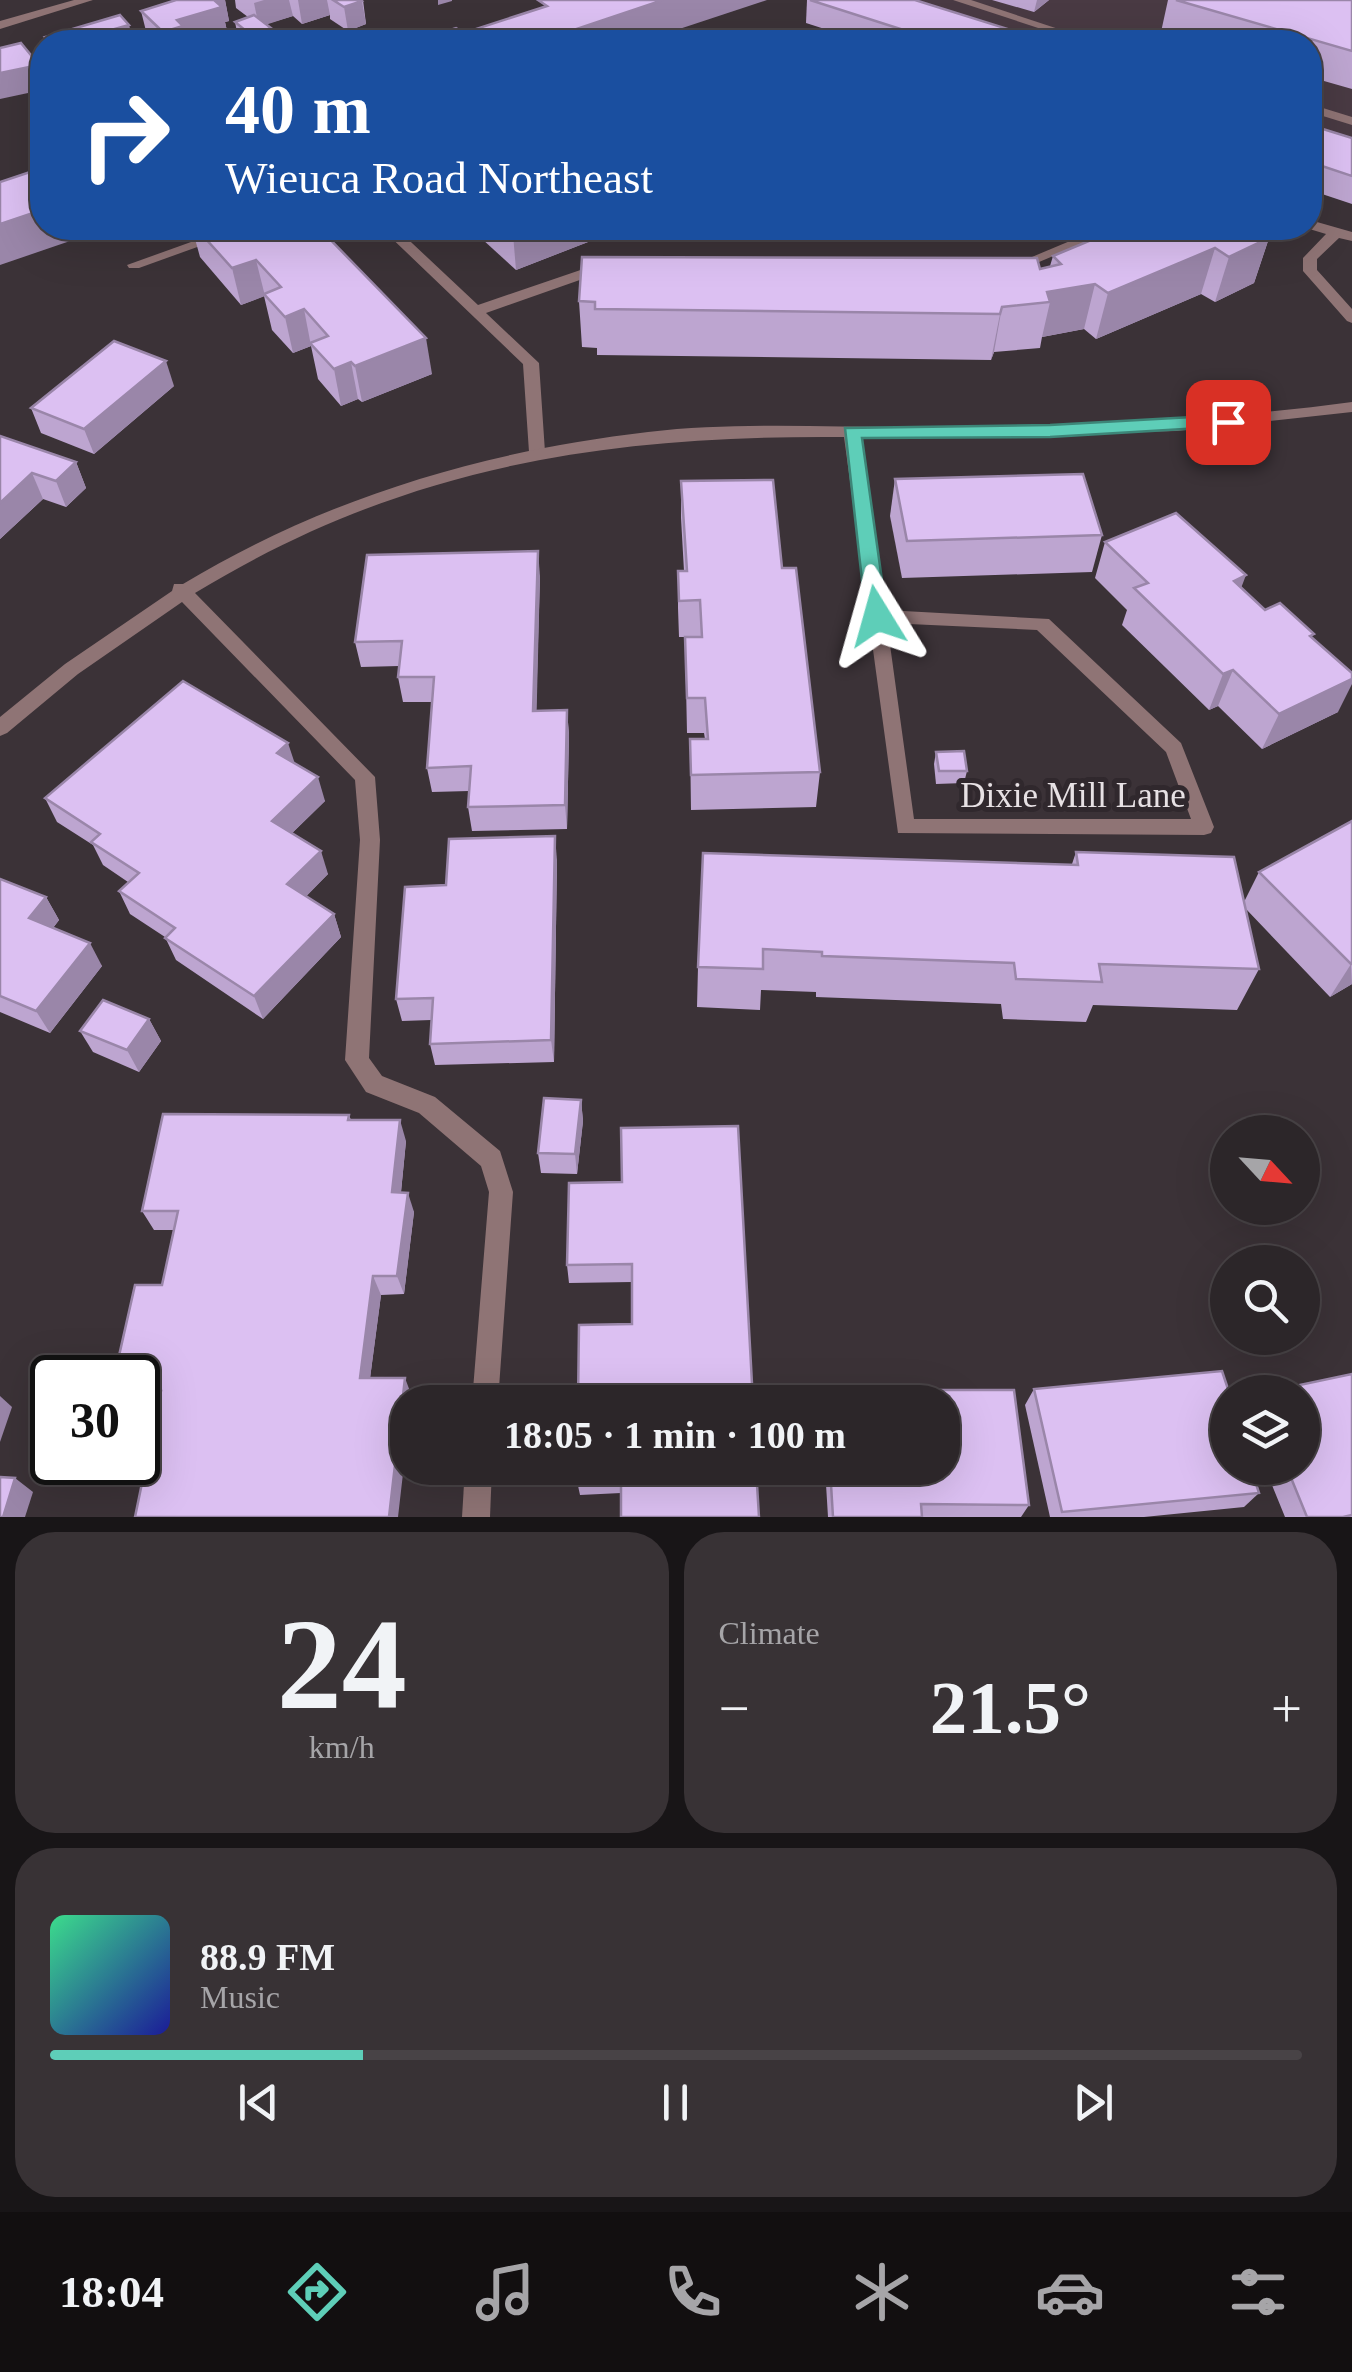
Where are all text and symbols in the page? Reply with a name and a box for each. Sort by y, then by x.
icon: right [60,70,190,200]
text: 40 m [225,71,371,148]
text: Wieuca Road Northeast [225,153,653,203]
pin [1186,380,1271,465]
icon: arrive [1201,395,1256,450]
position arrow [825,564,929,668]
street label: Dixie Mill Lane [960,776,1186,815]
north arrow [1210,1115,1320,1225]
map controls [1210,1115,1320,1485]
button: search [1210,1245,1320,1355]
speed limit sign: 30 [30,1355,160,1485]
button: layers [1210,1375,1320,1485]
text: 18:05 · 1 min · 100 m [504,1414,846,1456]
text: 24 [277,1592,407,1736]
text: Climate [719,1615,820,1651]
text: 21.5° [930,1666,1091,1749]
text: − [719,1678,750,1739]
text: + [1271,1678,1302,1739]
text: km/h [309,1729,375,1765]
text: 88.9 FM [200,1936,335,1978]
text: Music [200,1979,280,2015]
icon: previous [231,2075,286,2130]
icon: pause [648,2075,703,2130]
icon: next [1066,2075,1121,2130]
icon: directions [282,2257,352,2327]
icon: music [470,2257,540,2327]
icon: phone [658,2257,728,2327]
icon: climate [847,2257,917,2327]
icon: car [1035,2257,1105,2327]
icon: filters [1223,2257,1293,2327]
text: 18:04 [59,2267,164,2317]

